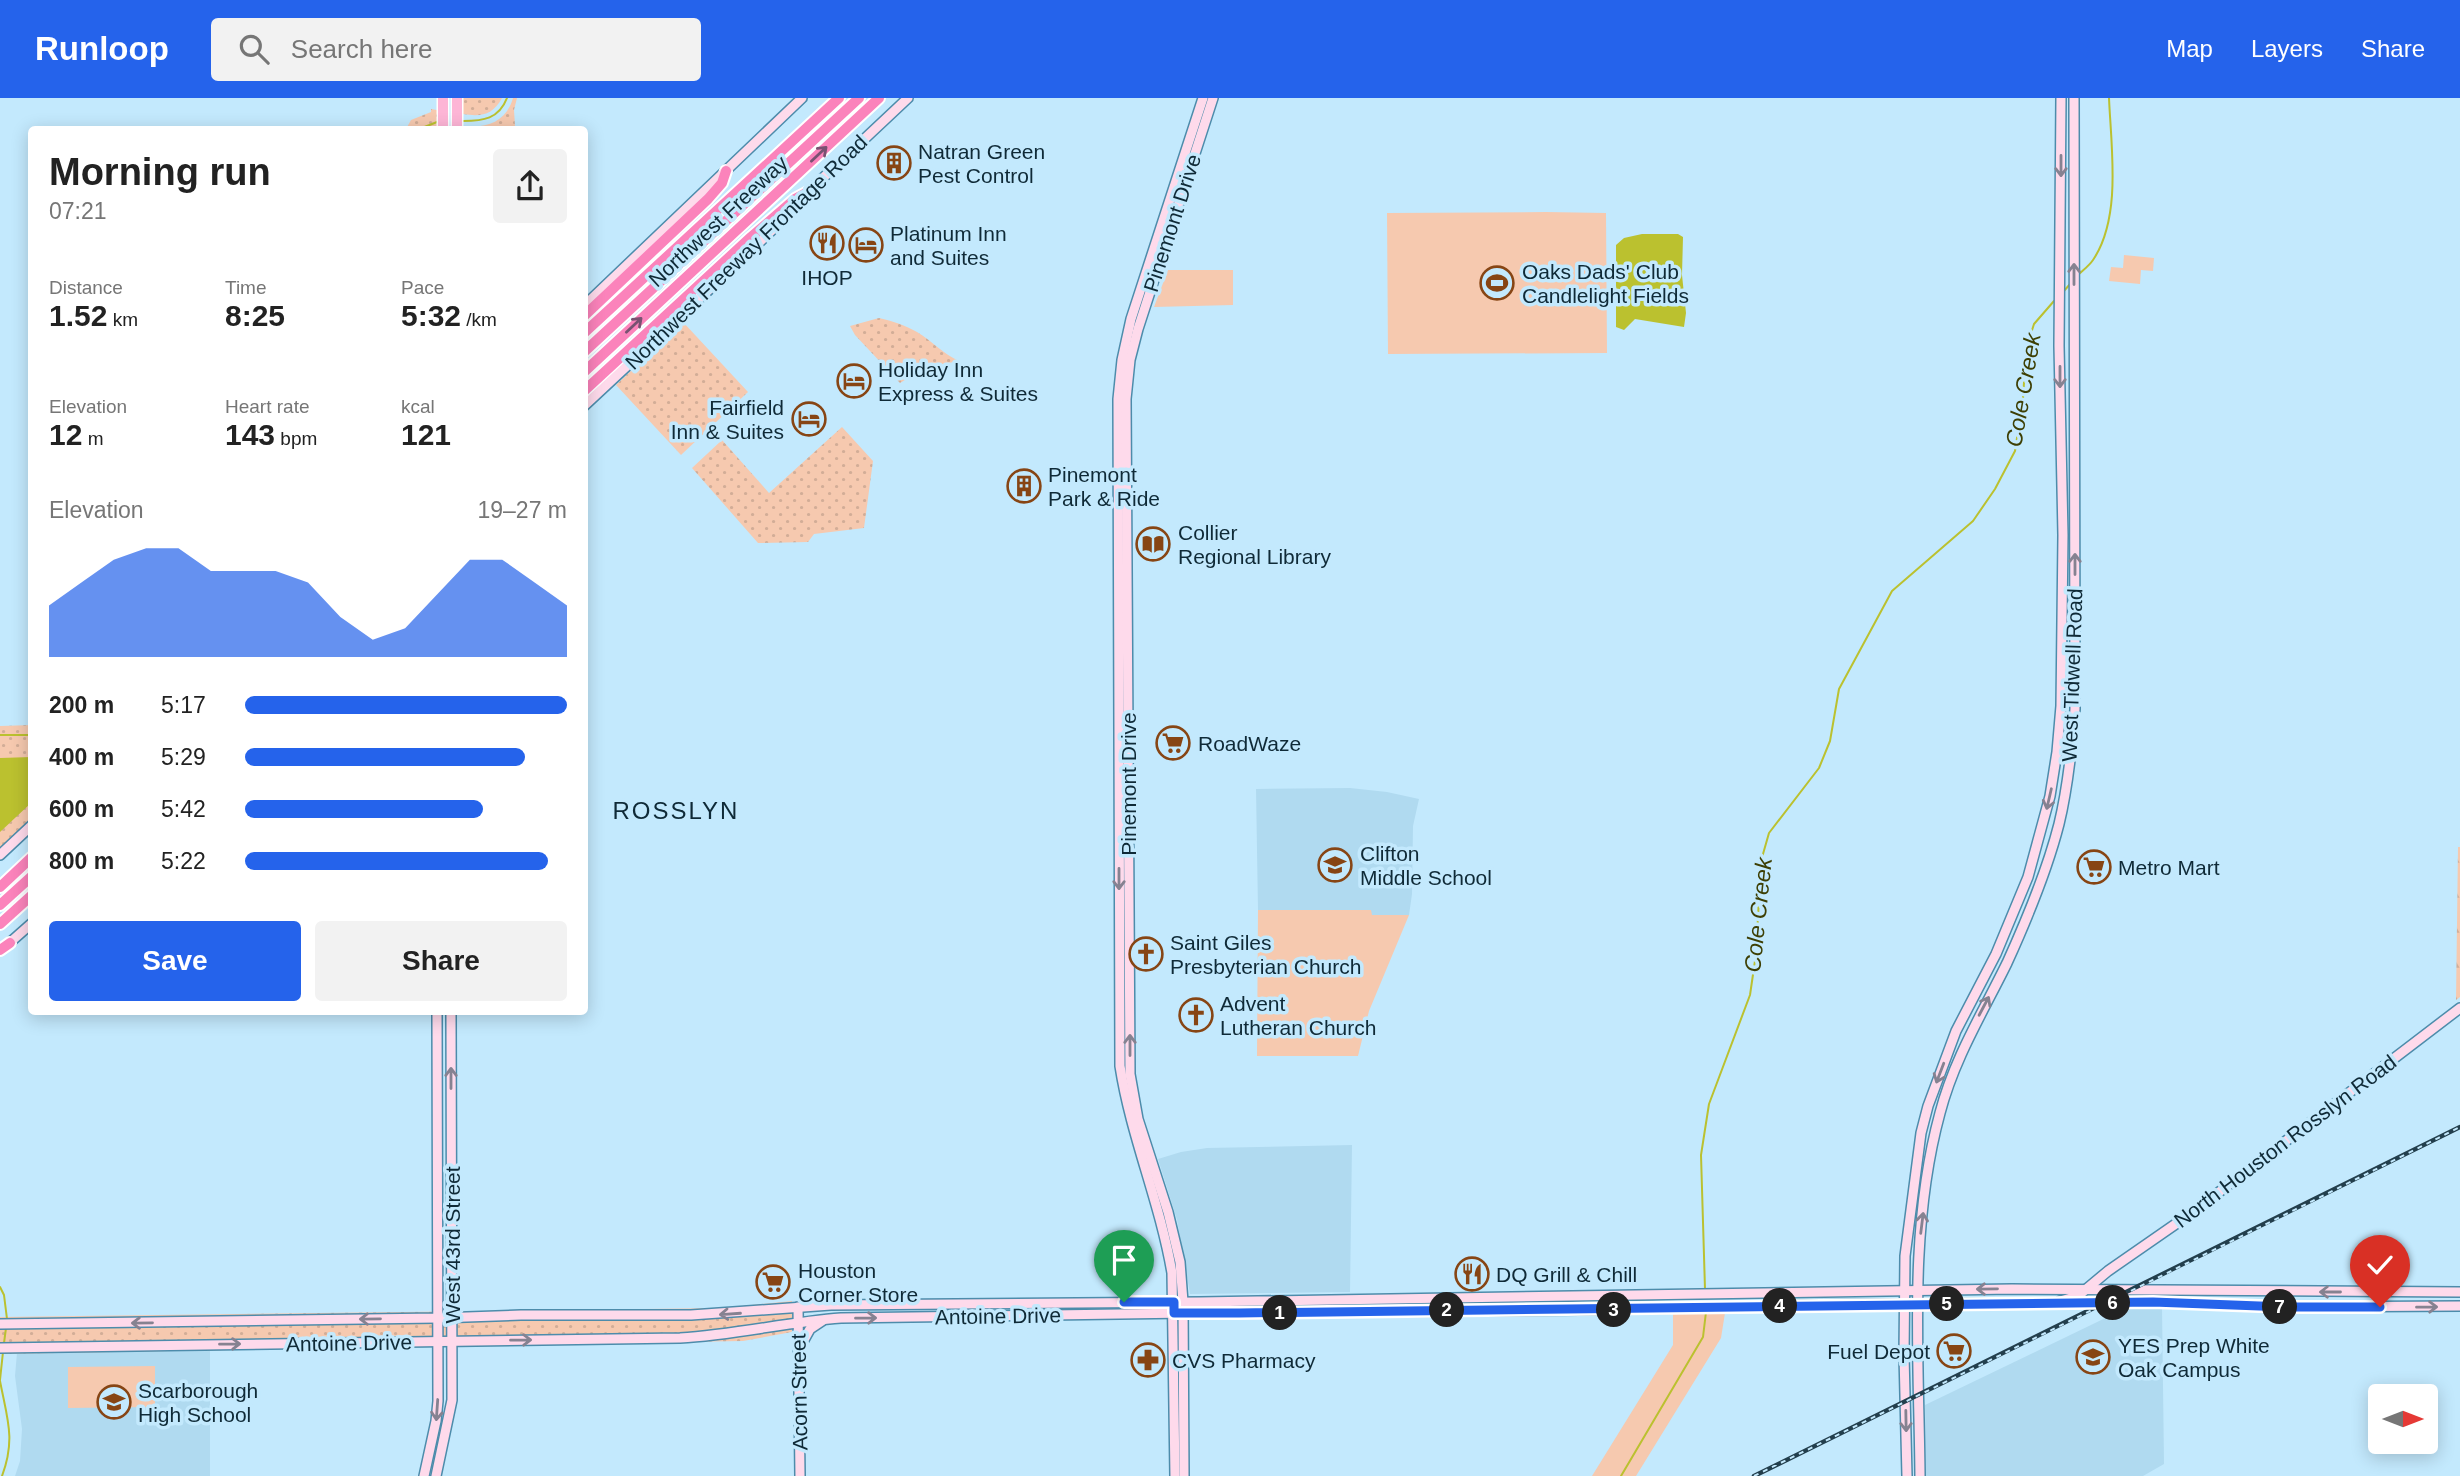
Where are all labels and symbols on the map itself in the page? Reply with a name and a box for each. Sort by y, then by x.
street label: Northwest Freeway Frontage Road [620,130,872,374]
place label: Natran Green Pest Control [918,140,1045,187]
building icon: Natran Green Pest Control [875,144,913,182]
one-way arrow [810,145,827,162]
street label: Northwest Freeway [644,151,792,291]
street label: Pinemont Drive [1139,151,1205,295]
one-way arrow [2054,154,2068,177]
place label: Platinum Inn and Suites [890,222,1007,269]
restaurant icon: IHOP [808,224,846,262]
hotel icon: Platinum Inn and Suites [847,226,885,264]
place label: Oaks Dads' Club Candlelight Fields [1522,260,1689,307]
one-way arrow [2067,263,2081,286]
sports icon: Oaks Dads' Club Candlelight Fields [1478,264,1516,302]
place label: IHOP [801,266,853,289]
one-way arrow [625,317,642,334]
water label: Cole Creek [2000,330,2046,449]
place label: Holiday Inn Express & Suites [878,358,1038,405]
hotel icon: Holiday Inn Express & Suites [835,362,873,400]
one-way arrow [2053,365,2067,388]
place label: Fairfield Inn & Suites [671,396,784,443]
hotel icon: Fairfield Inn & Suites [790,400,828,438]
place label: Pinemont Park & Ride [1048,463,1160,510]
building icon: Pinemont Park & Ride [1005,467,1043,505]
place label: Collier Regional Library [1178,521,1331,568]
library icon: Collier Regional Library [1134,525,1172,563]
one-way arrow [2068,553,2082,576]
street label: West Tidwell Road [2057,588,2087,762]
street label: Pinemont Drive [1117,712,1140,856]
supermarket icon: RoadWaze [1154,724,1192,762]
place label: RoadWaze [1198,732,1301,755]
one-way arrow [2042,788,2055,810]
district label: ROSSLYN [613,797,739,824]
place label: Clifton Middle School [1360,842,1492,889]
school or university icon: Clifton Middle School [1316,846,1354,884]
supermarket icon: Metro Mart [2075,848,2113,886]
water label: Cole Creek [1739,855,1777,974]
place label: Metro Mart [2118,856,2220,879]
one-way arrow [1112,867,1126,890]
place label: Saint Giles Presbyterian Church [1170,931,1361,978]
church icon: Saint Giles Presbyterian Church [1127,935,1165,973]
place label: Advent Lutheran Church [1220,992,1376,1039]
church icon: Advent Lutheran Church [1177,996,1215,1034]
one-way arrow [1978,996,1991,1017]
one-way arrow [1123,1034,1137,1057]
street label: North Houston Rosslyn Road [2169,1050,2401,1232]
one-way arrow [1933,1062,1945,1084]
one-way arrow [444,1067,458,1090]
street label: West 43rd Street [441,1166,464,1324]
one-way arrow [1915,1212,1928,1235]
pin [1094,1230,1154,1302]
pin [2350,1235,2410,1307]
restaurant icon: DQ Grill & Chill [1453,1255,1491,1293]
place label: Houston Corner Store [798,1259,918,1306]
supermarket icon: Houston Corner Store [754,1263,792,1301]
place label: DQ Grill & Chill [1496,1263,1637,1286]
one-way arrow [1976,1283,1999,1296]
one-way arrow [2319,1285,2342,1299]
pin: 5 [1930,1286,1965,1322]
pin: 6 [2096,1286,2130,1320]
pin: 4 [1762,1288,1798,1324]
pin: 7 [2262,1290,2298,1324]
pin: 2 [1430,1292,1464,1328]
pin: 3 [1596,1292,1632,1328]
pin: 1 [1262,1296,1298,1330]
one-way arrow [2415,1300,2438,1313]
street label: Antoine Drive [935,1303,1061,1329]
one-way arrow [719,1307,742,1320]
one-way arrow [854,1311,877,1325]
one-way arrow [358,1313,381,1326]
one-way arrow [131,1316,154,1329]
street label: Antoine Drive [286,1330,412,1356]
supermarket icon: Fuel Depot [1935,1332,1973,1370]
one-way arrow [510,1333,533,1347]
street label: Acorn Street [786,1333,812,1451]
place label: YES Prep White Oak Campus [2118,1334,2270,1381]
one-way arrow [218,1338,241,1351]
school or university icon: YES Prep White Oak Campus [2074,1338,2112,1376]
place label: Fuel Depot [1827,1340,1930,1363]
pharmacy icon: CVS Pharmacy [1129,1341,1167,1379]
place label: CVS Pharmacy [1172,1349,1316,1372]
place label: Scarborough High School [138,1379,258,1426]
school or university icon: Scarborough High School [95,1383,133,1421]
north arrow [2368,1384,2438,1454]
one-way arrow [430,1398,443,1420]
one-way arrow [1899,1410,1913,1433]

